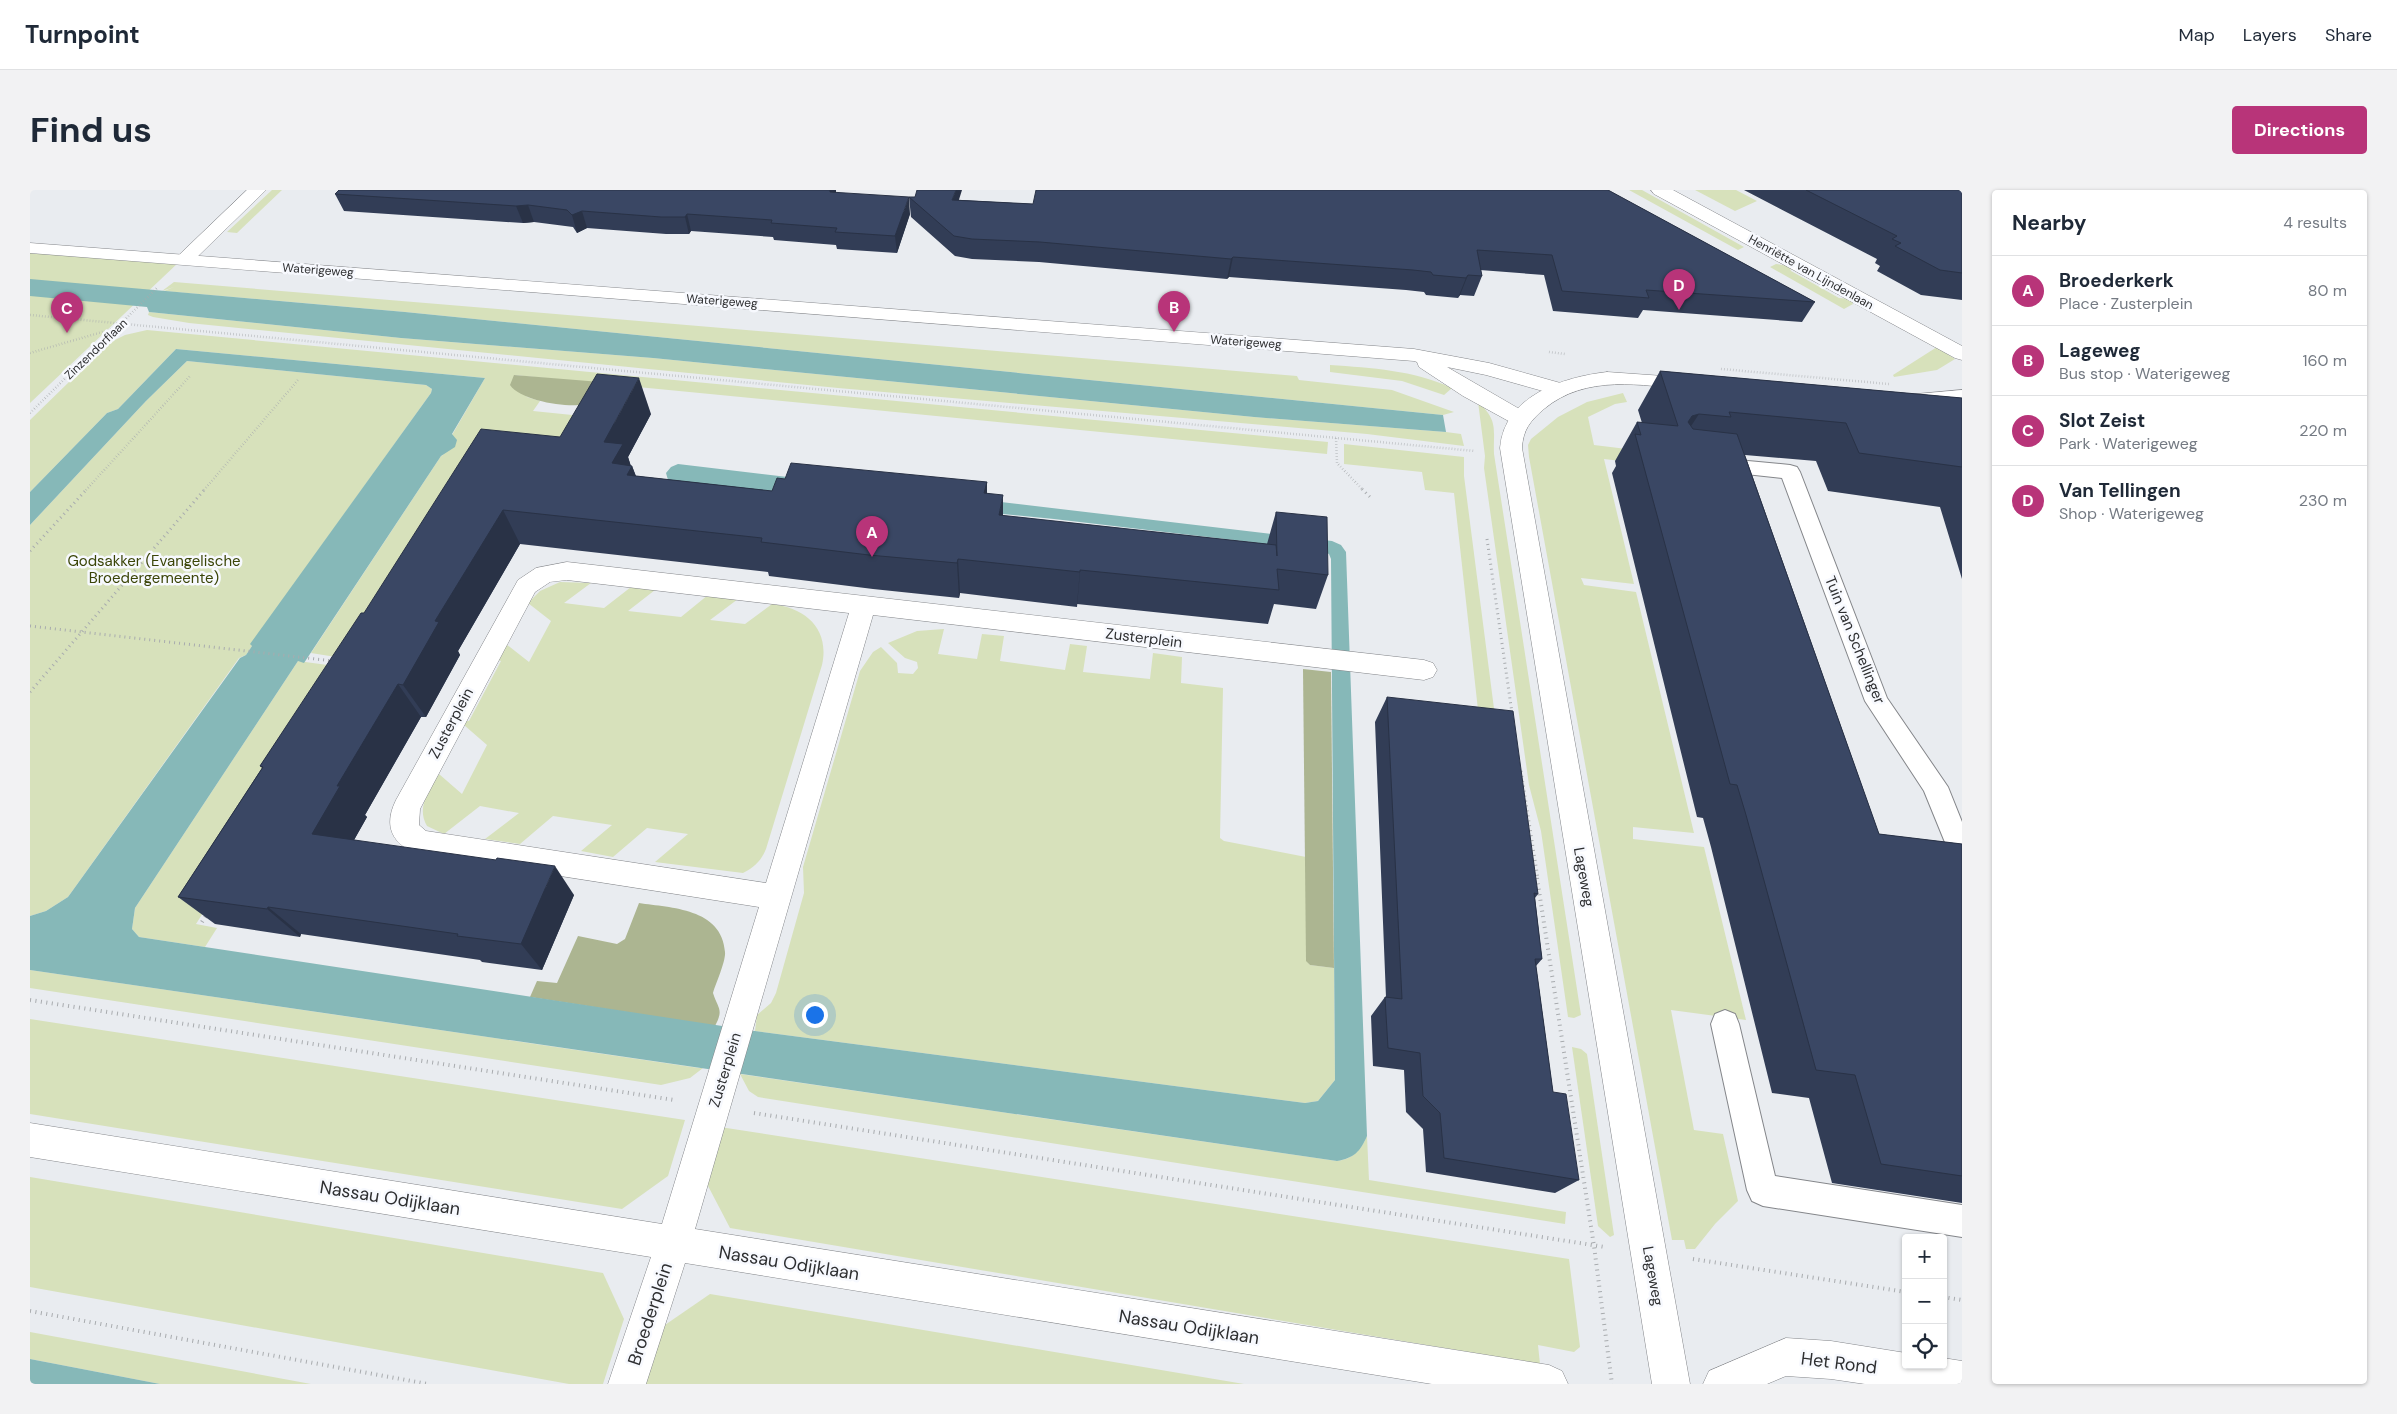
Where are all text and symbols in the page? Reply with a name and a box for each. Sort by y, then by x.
text: Turnpoint [25,19,140,50]
text: Map [2179,23,2215,47]
text: Layers [2243,23,2297,47]
text: Share [2325,23,2372,47]
button: Directions [2232,106,2367,154]
text: Find us [30,107,152,153]
text: Nearby [2012,209,2086,237]
text: 4 results [2283,212,2347,233]
street label: Henriëtte van Lijndenlaan [1746,231,1876,313]
street label: Waterigeweg [282,260,355,280]
text: Broederkerk [2059,268,2174,293]
pin: D [1663,269,1695,310]
text: A [2022,280,2034,301]
text: 80 m [2308,280,2347,301]
street label: Waterigeweg [686,291,759,311]
pin: B [1158,291,1190,332]
pin: C [51,292,83,333]
text: Place · Zusterplein [2059,293,2193,314]
street label: Zinzendorflaan [61,315,131,383]
street label: Waterigeweg [1210,332,1283,352]
text: Lageweg [2059,338,2141,363]
text: B [2023,350,2033,371]
text: 160 m [2303,350,2347,371]
text: Bus stop · Waterigeweg [2059,363,2230,384]
text: Slot Zeist [2059,408,2145,433]
text: C [2022,420,2034,441]
text: 220 m [2299,420,2347,441]
text: Park · Waterigeweg [2059,433,2198,454]
text: Van Tellingen [2059,478,2181,503]
text: D [2022,490,2034,511]
text: 230 m [2299,490,2347,511]
text: Shop · Waterigeweg [2059,503,2204,524]
pin: A [856,516,888,557]
park label: Godsakker (Evangelische Broedergemeente) [67,551,241,588]
street label: Tuin van Schellinger [1820,573,1890,707]
street label: Zusterplein [1105,623,1183,653]
street label: Zusterplein [424,684,478,762]
street label: Lageweg [1569,846,1599,908]
your location [802,1002,828,1028]
street label: Zusterplein [704,1030,746,1110]
street label: Nassau Odijklaan [318,1175,462,1221]
map controls [1902,1234,1947,1369]
button: + [1902,1234,1947,1279]
street label: Nassau Odijklaan [717,1240,861,1286]
street label: Lageweg [1638,1245,1668,1307]
street label: Broederplein [622,1260,678,1368]
button: − [1902,1279,1947,1324]
street label: Nassau Odijklaan [1117,1304,1261,1350]
button: locate [1902,1324,1947,1369]
street label: Het Rond [1800,1346,1878,1380]

